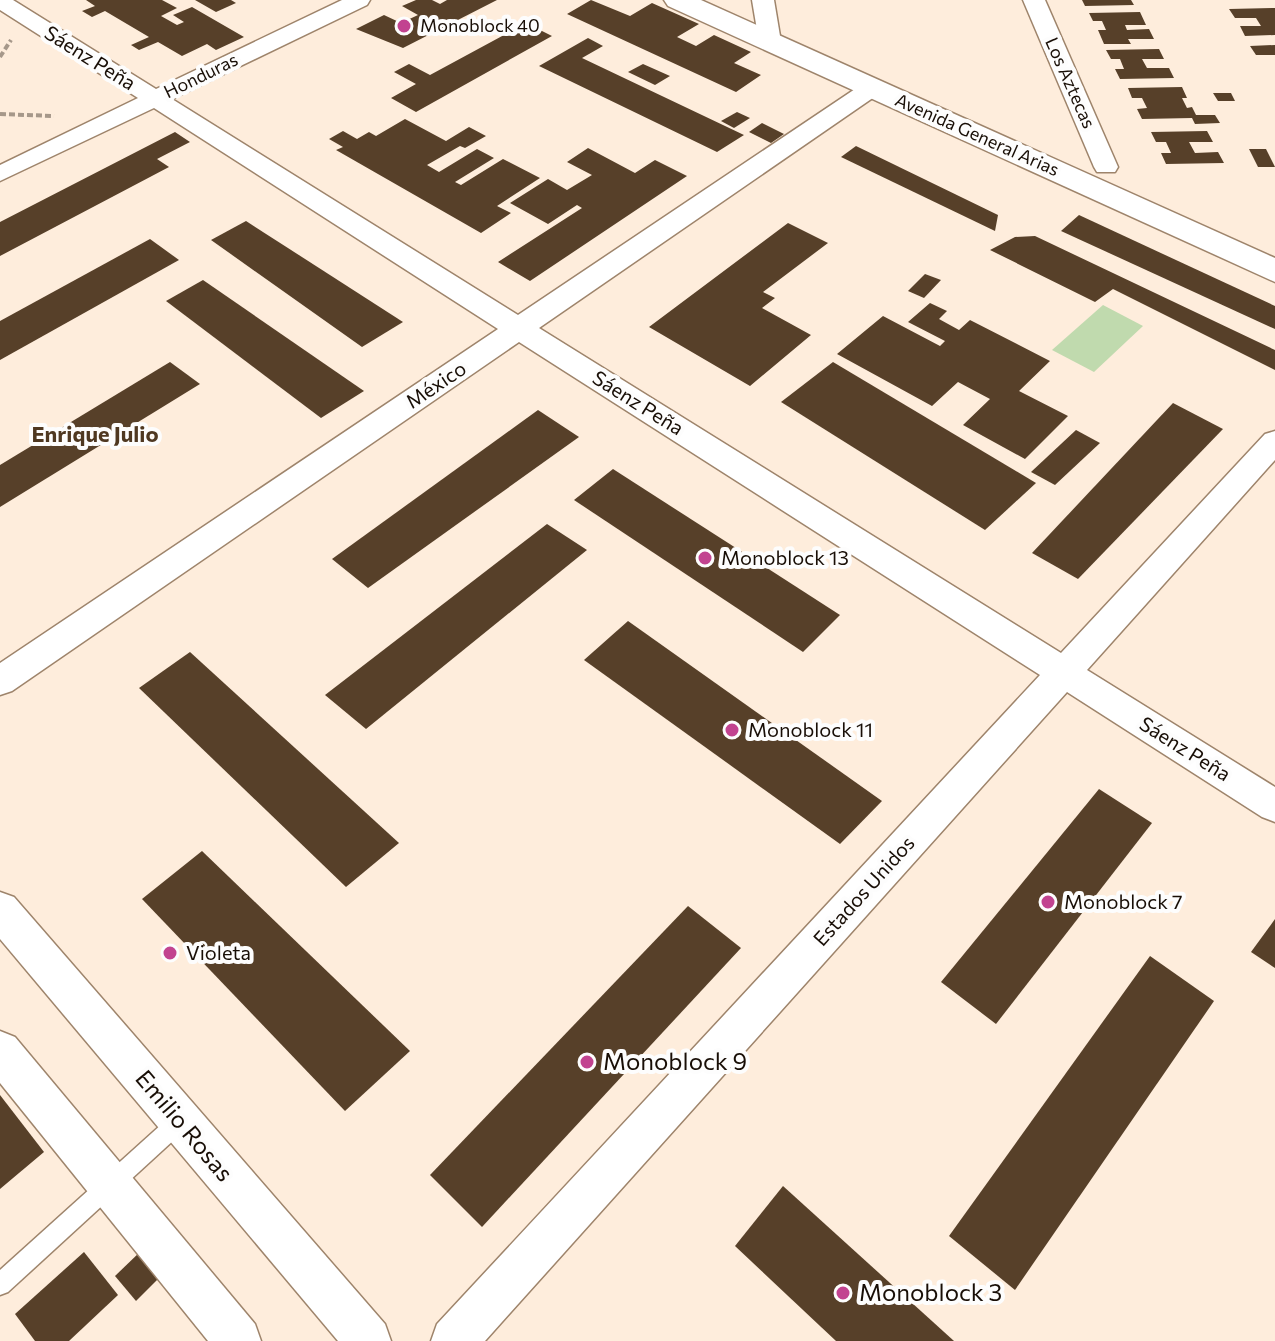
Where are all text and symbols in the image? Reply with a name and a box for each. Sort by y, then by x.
place label: Monoblock 40 [420,14,540,36]
marker: Monoblock 40 [395,17,413,35]
street label: Sáenz Peña [41,20,140,95]
street label: Los Aztecas [1041,34,1101,131]
street label: Honduras [160,48,241,102]
street label: Avenida General Arias [892,88,1063,180]
street label: México [401,355,470,413]
street label: Sáenz Peña [589,365,688,440]
district label: Enrique Julio [31,420,159,447]
place label: Monoblock 13 [721,545,849,569]
marker: Monoblock 13 [696,549,714,567]
street label: Sáenz Peña [1136,711,1235,786]
place label: Monoblock 11 [748,717,873,741]
marker: Monoblock 11 [723,721,741,739]
street label: Estados Unidos [808,831,919,950]
place label: Monoblock 7 [1064,889,1182,913]
marker: Monoblock 7 [1039,893,1057,911]
place label: Violeta [186,940,251,964]
marker: Violeta [161,944,179,962]
place label: Monoblock 9 [603,1046,747,1075]
marker: Monoblock 9 [578,1053,596,1071]
street label: Emilio Rosas [130,1063,240,1187]
place label: Monoblock 3 [859,1277,1002,1306]
marker: Monoblock 3 [834,1284,852,1302]

